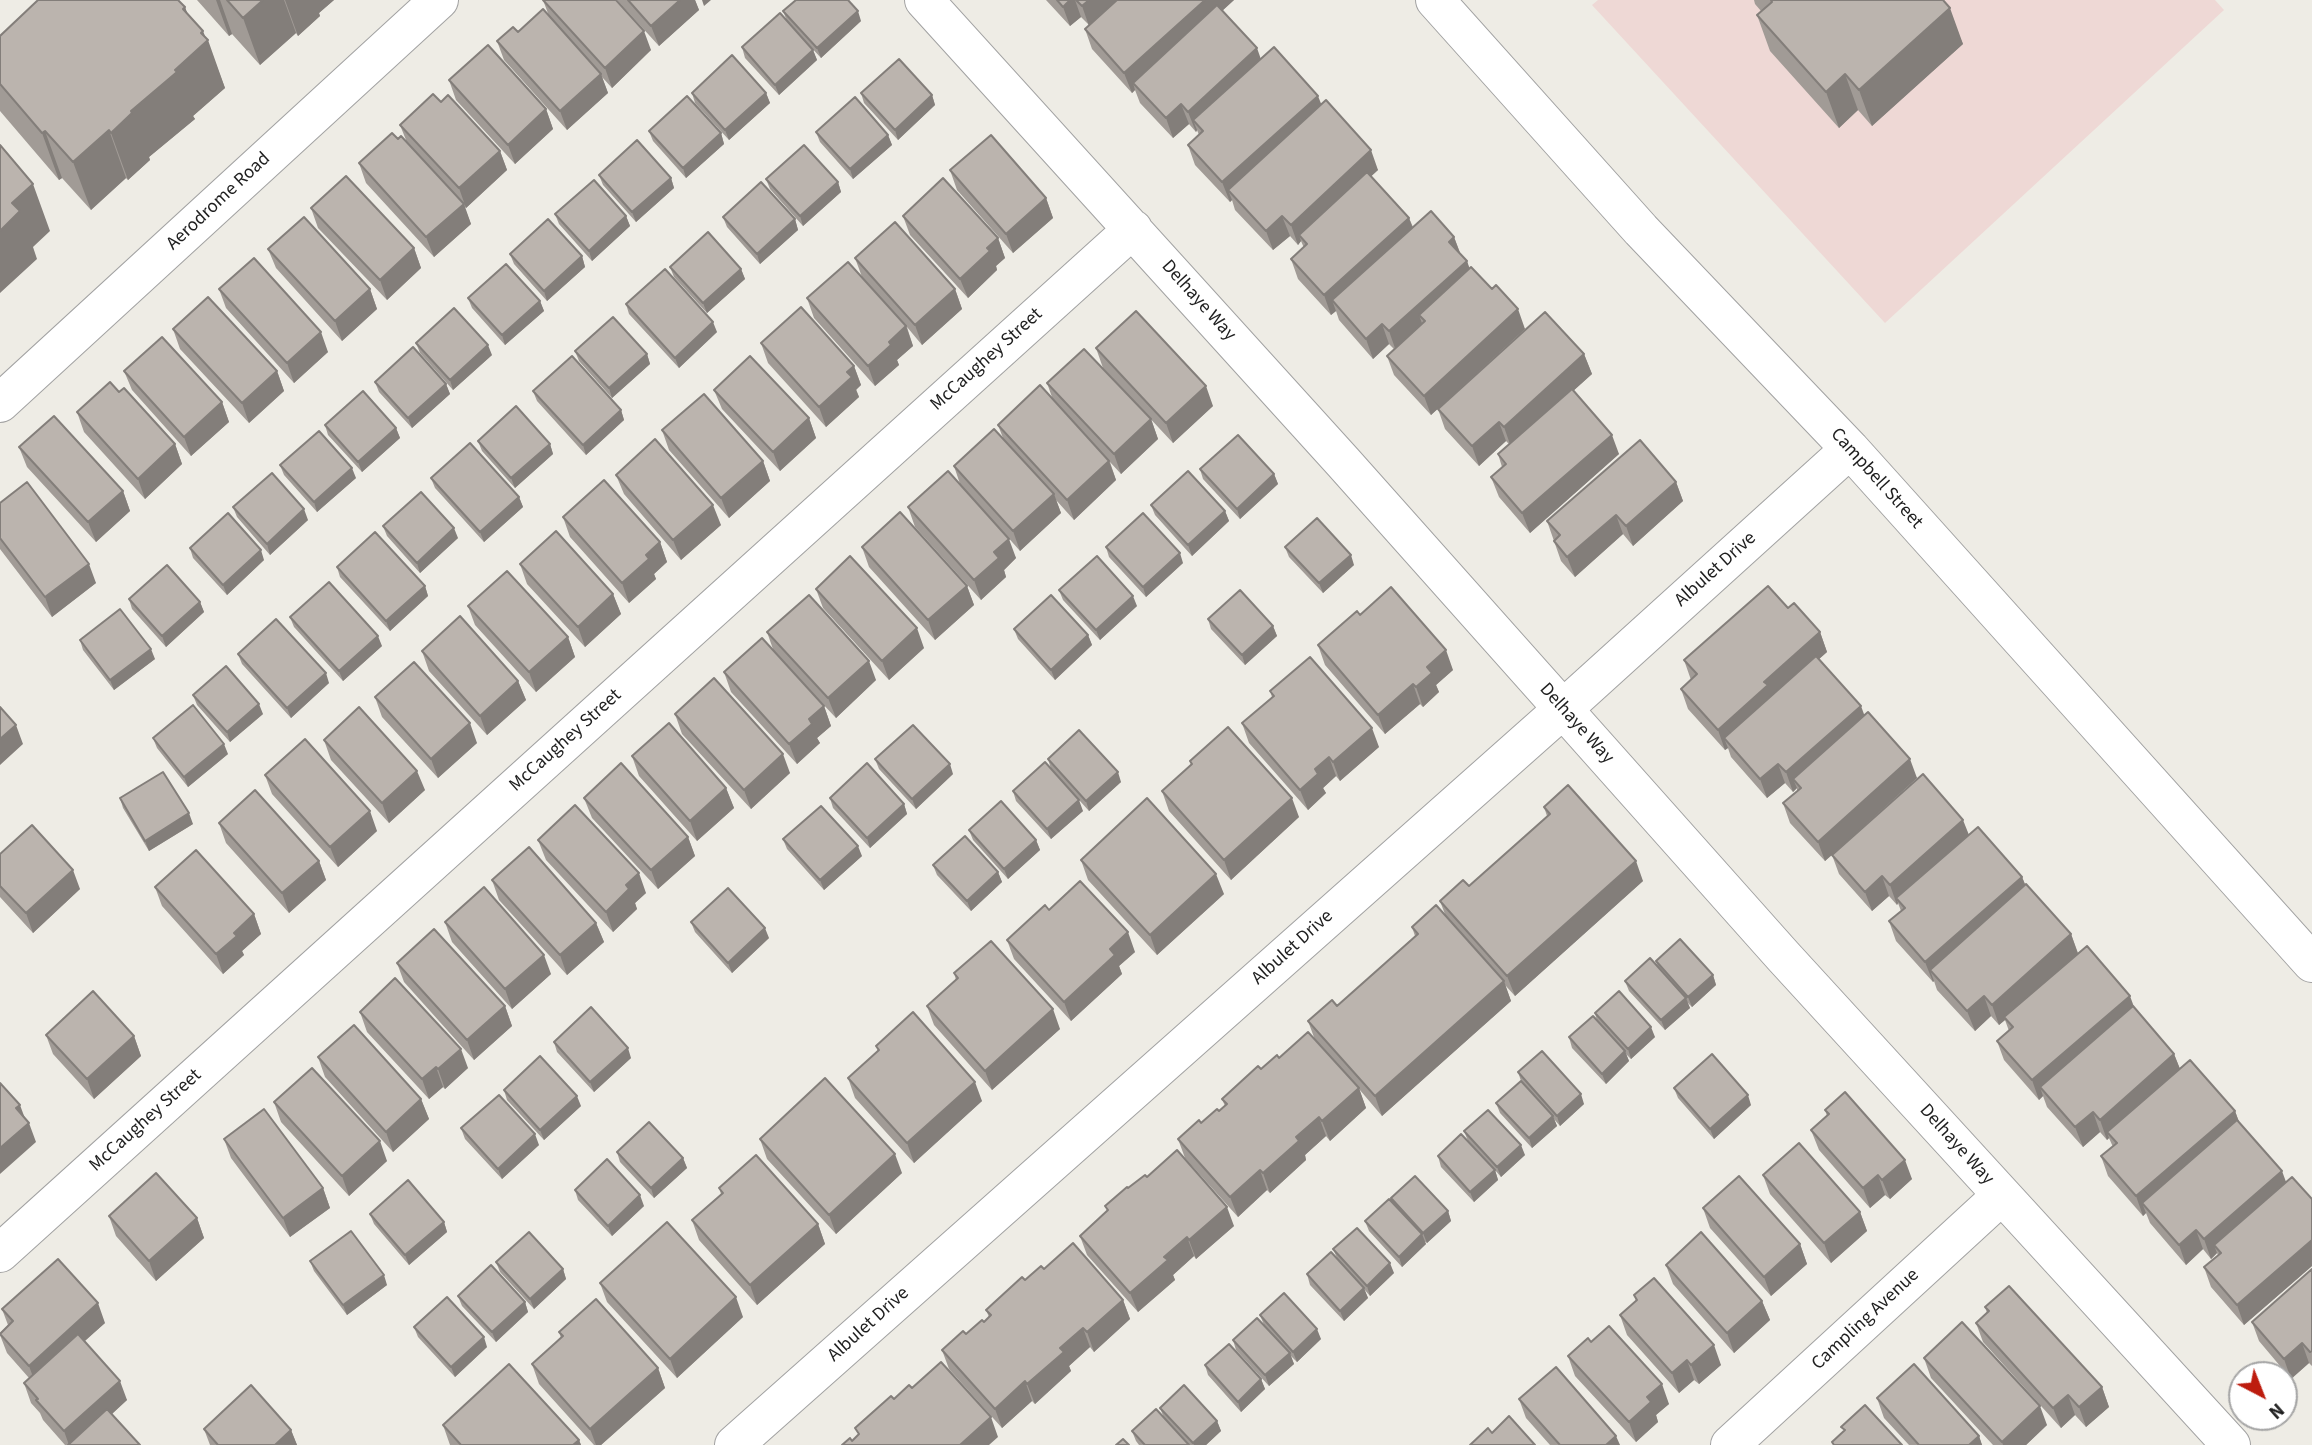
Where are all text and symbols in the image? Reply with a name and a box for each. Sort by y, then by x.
street label: Aerodrome Road [162,148,276,256]
street label: Delhaye Way [1156,256,1240,346]
street label: McCaughey Street [926,304,1048,416]
street label: Campbell Street [1825,424,1927,534]
street label: Albulet Drive [1671,528,1761,612]
street label: Delhaye Way [1534,679,1618,769]
street label: McCaughey Street [505,685,627,797]
street label: Albulet Drive [1248,906,1338,990]
street label: McCaughey Street [85,1065,207,1177]
street label: Delhaye Way [1914,1100,1998,1190]
street label: Campling Avenue [1808,1264,1924,1376]
street label: Albulet Drive [824,1283,914,1367]
north arrow [2228,1361,2298,1431]
text: N [2262,1396,2290,1425]

